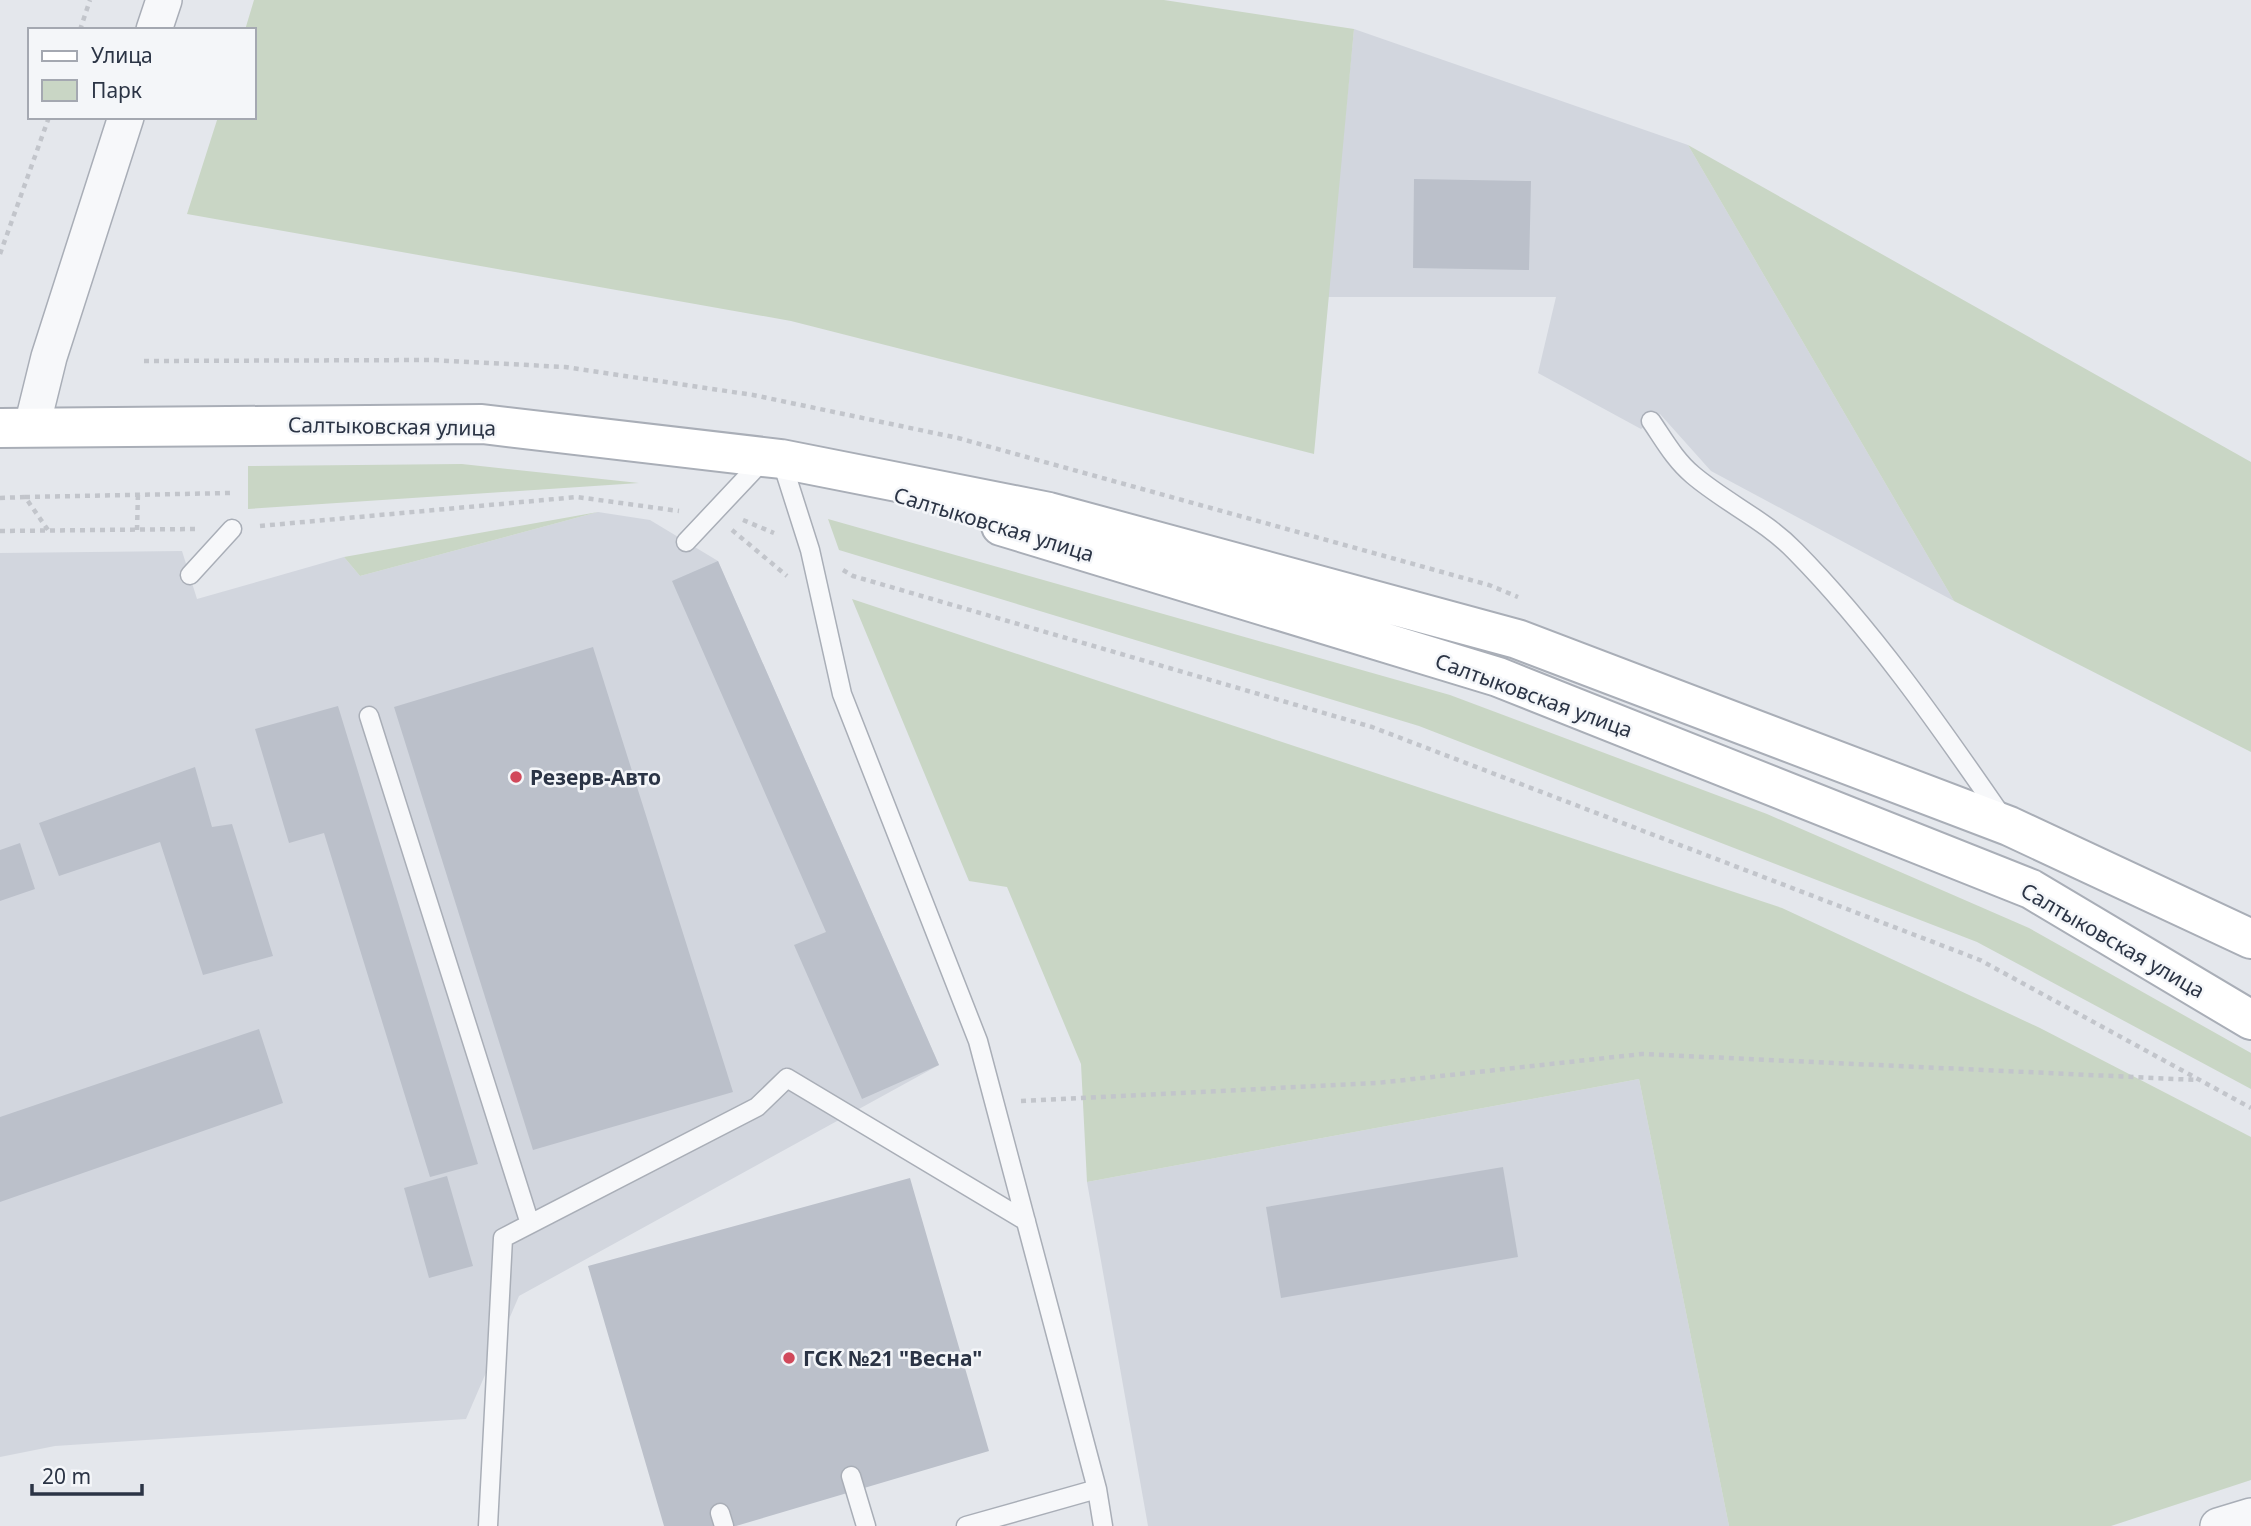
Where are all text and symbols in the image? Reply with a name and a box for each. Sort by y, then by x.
legend [28,28,256,119]
text: Улица [91,41,153,69]
text: Парк [91,76,142,104]
street label: Салтыковская улица [288,410,496,442]
street label: Салтыковская улица [890,480,1098,568]
street label: Салтыковская улица [1431,646,1637,744]
place label: Резерв-Авто [530,763,661,791]
marker: Резерв-Авто [508,769,524,785]
street label: Салтыковская улица [2016,876,2210,1004]
place label: ГСК №21 "Весна" [803,1344,982,1372]
marker: ГСК №21 "Весна" [781,1350,797,1366]
scale bar [32,1452,142,1496]
text: 20 m [42,1462,91,1490]

